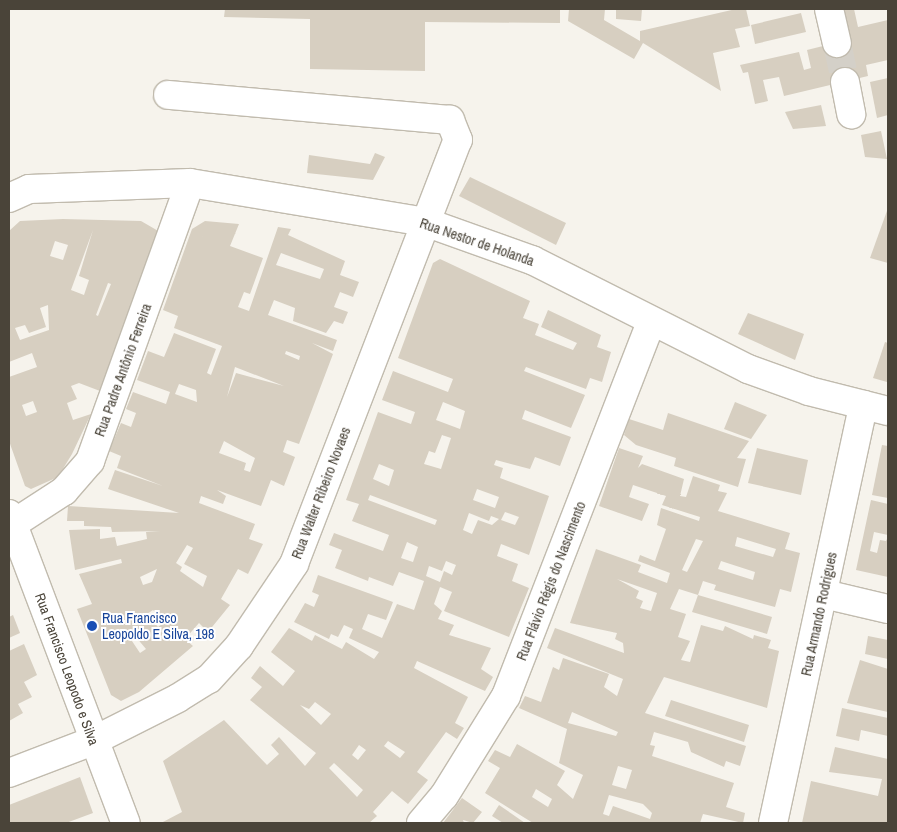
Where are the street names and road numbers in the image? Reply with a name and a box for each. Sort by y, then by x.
street label: Rua Nestor de Holanda [418,215,536,269]
street label: Rua Padre Antônio Ferreira [91,301,155,439]
street label: Rua Walter Ribeiro Novaes [288,425,354,561]
street label: Rua Flávio Régis do Nascimento [513,499,589,663]
street label: Rua Armando Rodrigues [798,550,840,678]
street label: Rua Francisco Leopodo e Silva [32,591,102,747]

